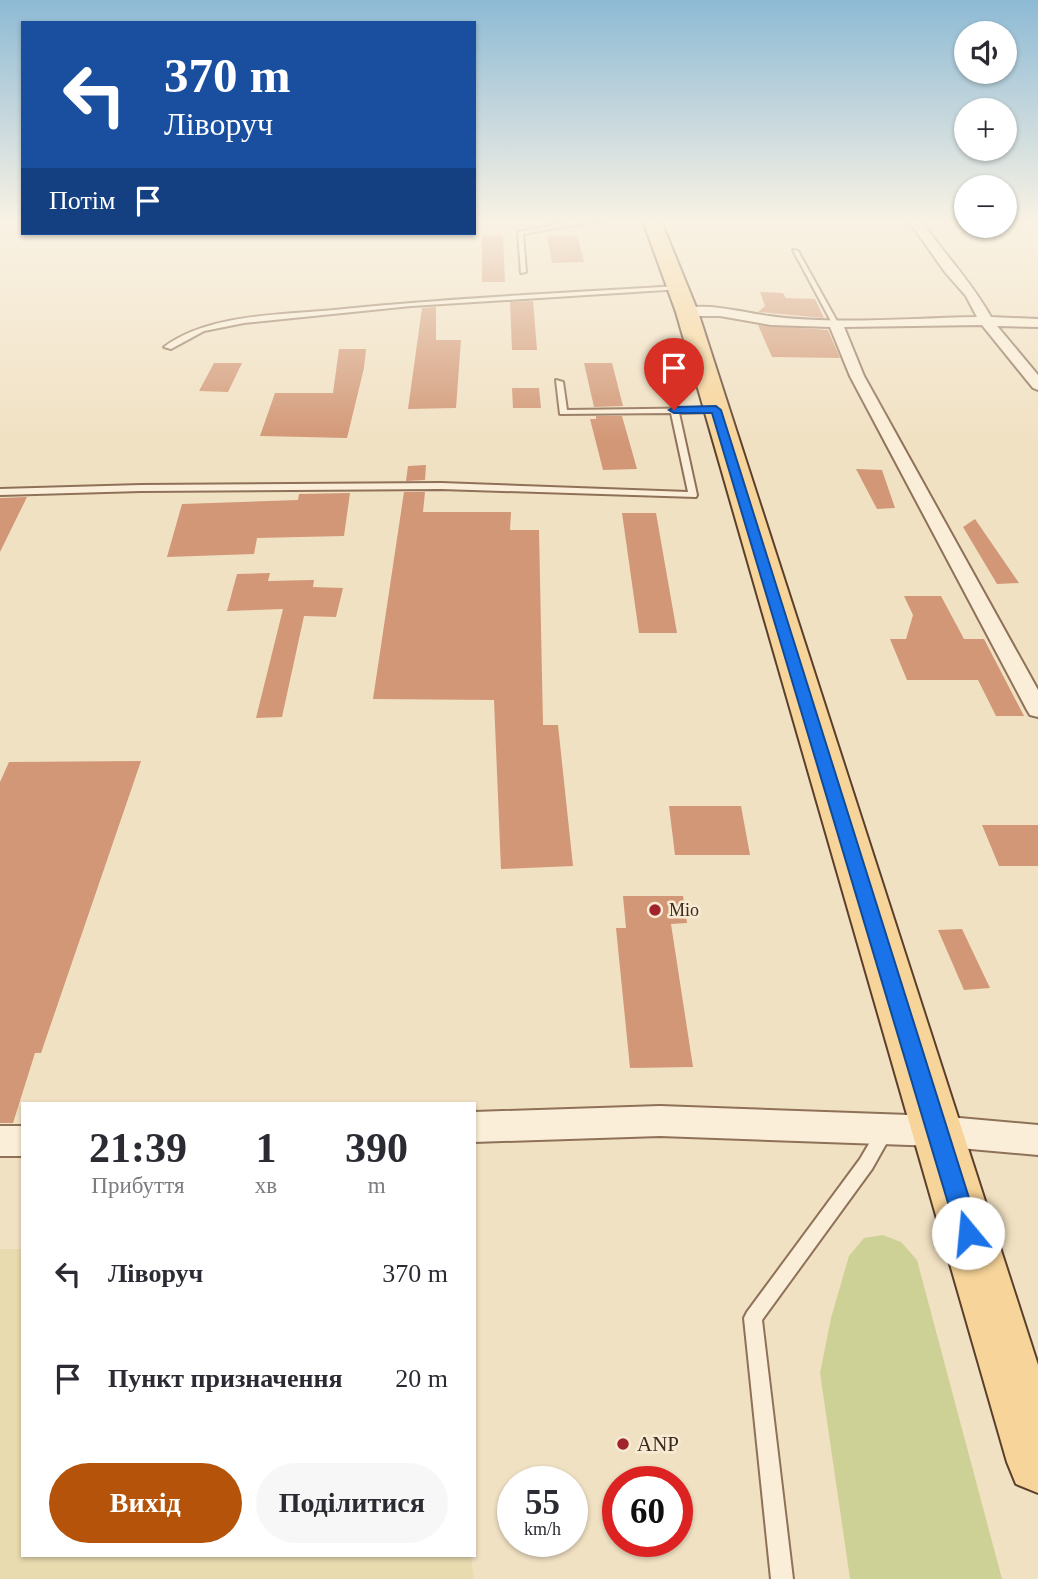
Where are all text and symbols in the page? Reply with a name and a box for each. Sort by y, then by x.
map controls [954,21,1017,238]
button: sound [954,21,1017,84]
text: 370 m [164,48,291,103]
icon: left [49,49,140,140]
button: + [954,98,1017,161]
text: Ліворуч [164,106,273,142]
button: − [954,175,1017,238]
icon: arrive [129,182,167,220]
text: Потім [49,186,115,215]
pin [644,338,704,410]
icon: arrive [655,349,693,387]
place label: Міо [669,900,699,920]
marker: Міо [647,902,663,918]
text: 21:39 [89,1125,187,1171]
text: 1 [256,1125,277,1171]
text: 390 [345,1125,408,1171]
text: Прибуття [91,1173,184,1198]
text: хв [255,1173,277,1198]
text: m [368,1173,386,1198]
position arrow [931,1196,1005,1270]
icon: left [49,1255,87,1293]
text: Ліворуч [108,1259,203,1288]
text: 370 m [382,1259,448,1288]
icon: arrive [49,1360,87,1398]
text: Пункт призначення [108,1364,343,1393]
text: 20 m [395,1364,448,1393]
place label: ANP [637,1432,679,1456]
marker: ANP [615,1436,631,1452]
button: Вихід [49,1463,242,1543]
button: Поділитися [256,1463,448,1543]
speed limit sign: 60 [602,1466,693,1557]
text: 55 [525,1483,560,1522]
text: km/h [524,1519,561,1539]

